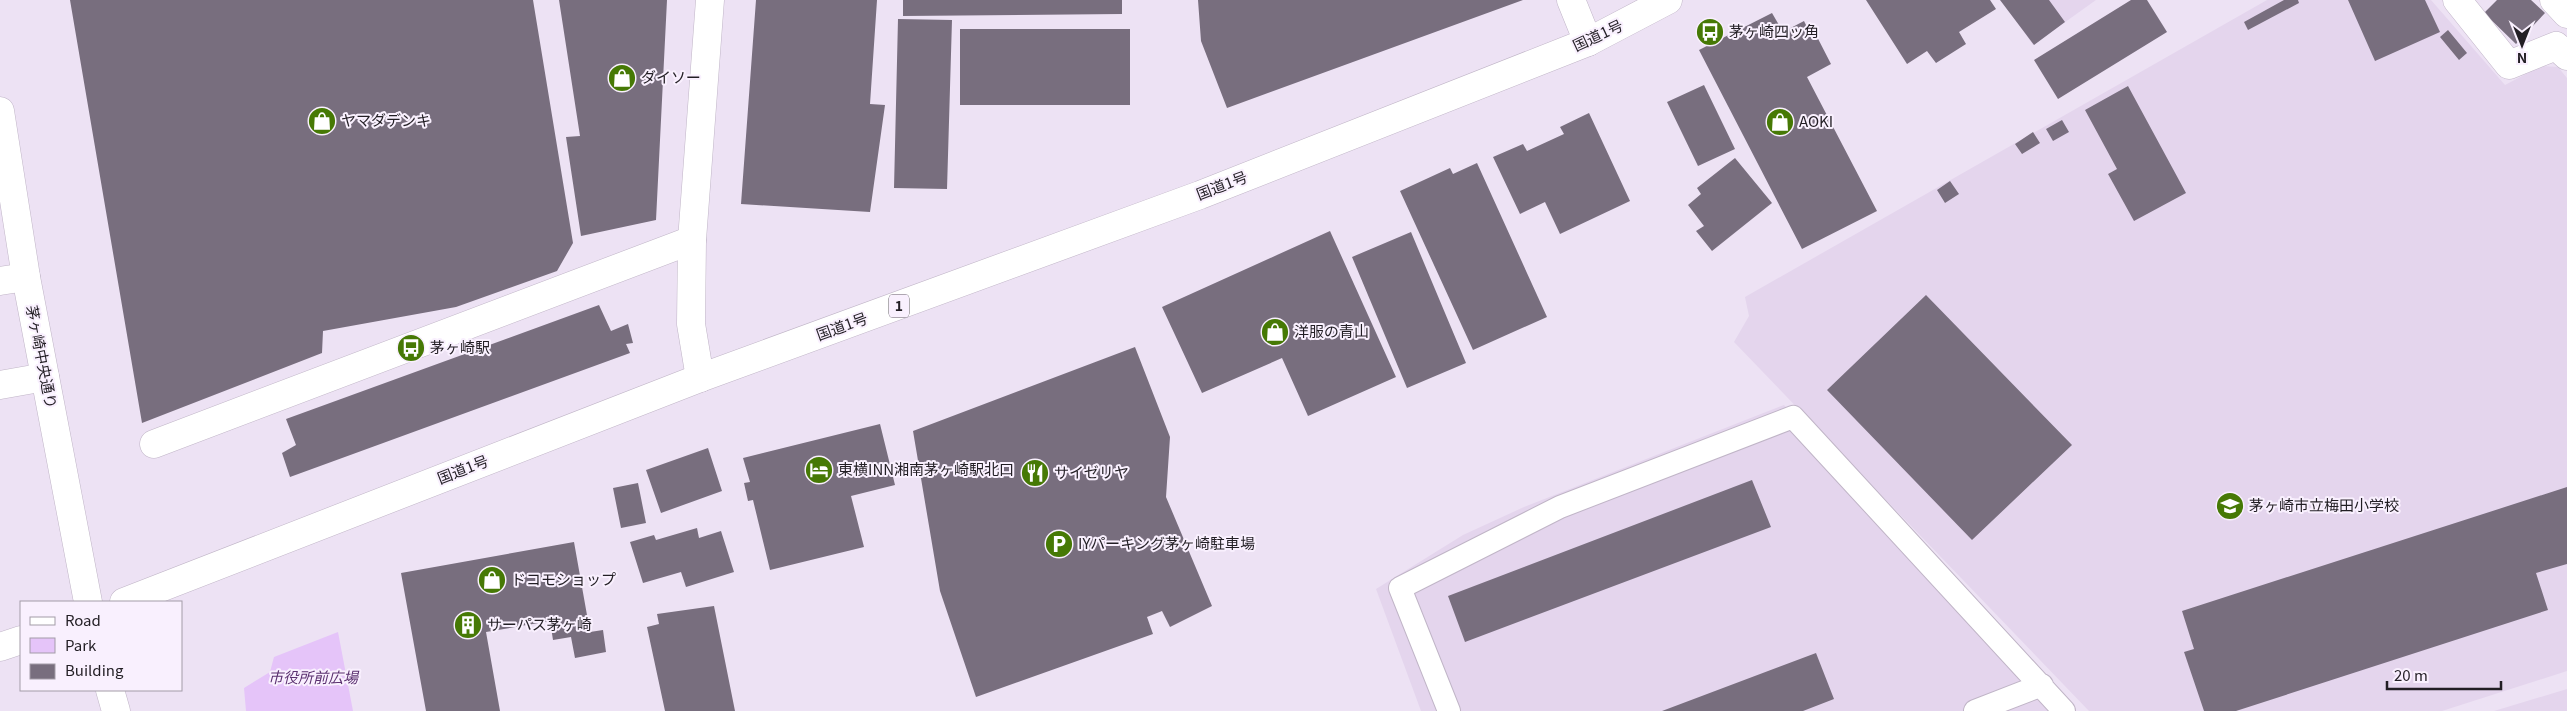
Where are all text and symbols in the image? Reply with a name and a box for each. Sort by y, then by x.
street label: 国道1号 [1569,14,1626,55]
bus stop icon: 茅ヶ崎四ッ角 [1695,17,1725,47]
place label: 茅ヶ崎四ッ角 [1729,20,1819,41]
north arrow [2497,20,2547,70]
text: N [2517,49,2527,69]
shop icon: ダイソー [607,63,637,93]
place label: ダイソー [641,66,701,87]
shop icon: ヤマダデンキ [307,106,337,136]
shop icon: AOKI [1765,107,1795,137]
place label: ヤマダデンキ [341,109,431,130]
place label: AOKI [1799,110,1833,131]
street label: 国道1号 [1193,165,1250,204]
road number: 1 [889,294,909,318]
street label: 茅ヶ崎中央通り [22,303,63,410]
street label: 国道1号 [813,307,870,345]
shop icon: 洋服の青山 [1260,317,1290,347]
place label: 洋服の青山 [1294,320,1369,341]
bus stop icon: 茅ヶ崎駅 [396,333,426,363]
place label: 茅ヶ崎駅 [430,336,490,357]
street label: 国道1号 [434,449,491,488]
hotel icon: 東横INN湘南茅ヶ崎駅北口 [804,455,834,485]
place label: 東横INN湘南茅ヶ崎駅北口 [838,458,1014,479]
restaurant icon: サイゼリヤ [1020,458,1050,488]
place label: サイゼリヤ [1054,461,1129,482]
school or university icon: 茅ヶ崎市立梅田小学校 [2215,491,2245,521]
place label: 茅ヶ崎市立梅田小学校 [2249,494,2399,515]
parking icon: IYパーキング茅ヶ崎駐車場 [1044,529,1074,559]
place label: IYパーキング茅ヶ崎駐車場 [1078,532,1255,553]
shop icon: ドコモショップ [477,565,507,595]
place label: ドコモショップ [511,568,616,589]
legend [20,601,182,691]
text: Road [65,609,101,630]
building icon: サーパス茅ヶ崎 [453,610,483,640]
place label: サーパス茅ヶ崎 [487,613,592,634]
text: Park [65,634,97,655]
scale bar [2387,658,2501,690]
text: Building [65,659,124,680]
text: 20 m [2394,664,2428,685]
park label: 市役所前広場 [268,666,360,687]

